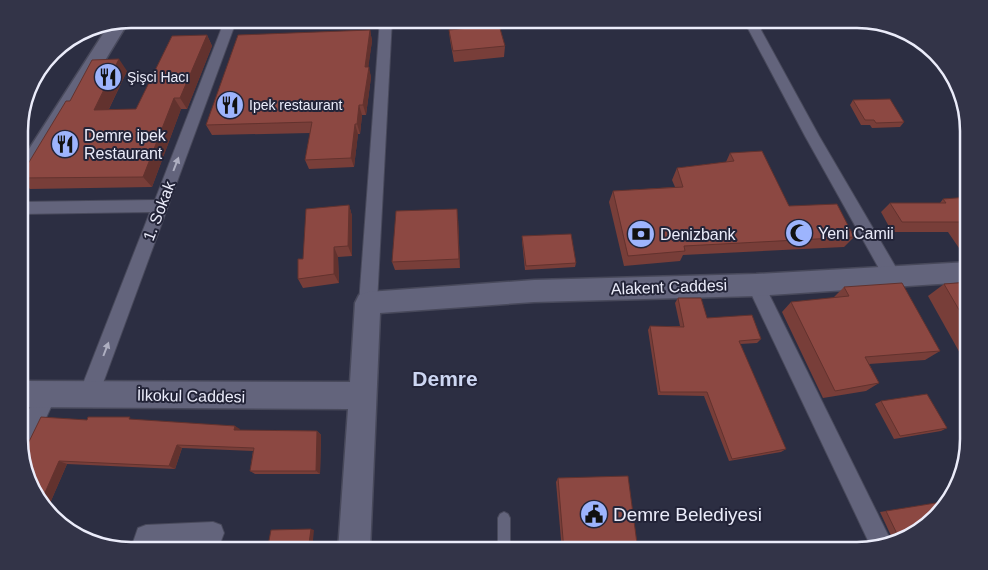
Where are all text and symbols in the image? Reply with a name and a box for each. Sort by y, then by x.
restaurant icon: Şişci Hacı [93,62,123,92]
place label: Şişci Hacı [127,69,189,85]
restaurant icon: Ipek restaurant [215,90,245,120]
place label: Ipek restaurant [249,97,342,113]
place label: Demre ipek Restaurant [84,127,167,162]
restaurant icon: Demre ipek Restaurant [50,129,80,159]
one-way arrow [173,157,180,172]
street label: 1. Sokak [140,178,178,243]
mosque icon: Yeni Camii [784,218,814,248]
bank icon: Denizbank [626,219,656,249]
place label: Yeni Camii [818,225,894,242]
place label: Denizbank [660,226,737,243]
street label: Alakent Caddesi [610,276,728,298]
one-way arrow [102,341,110,356]
district label: Demre [412,367,478,390]
street label: İlkokul Caddesi [137,386,245,405]
public building icon: Demre Belediyesi [579,499,609,529]
place label: Demre Belediyesi [613,504,762,525]

